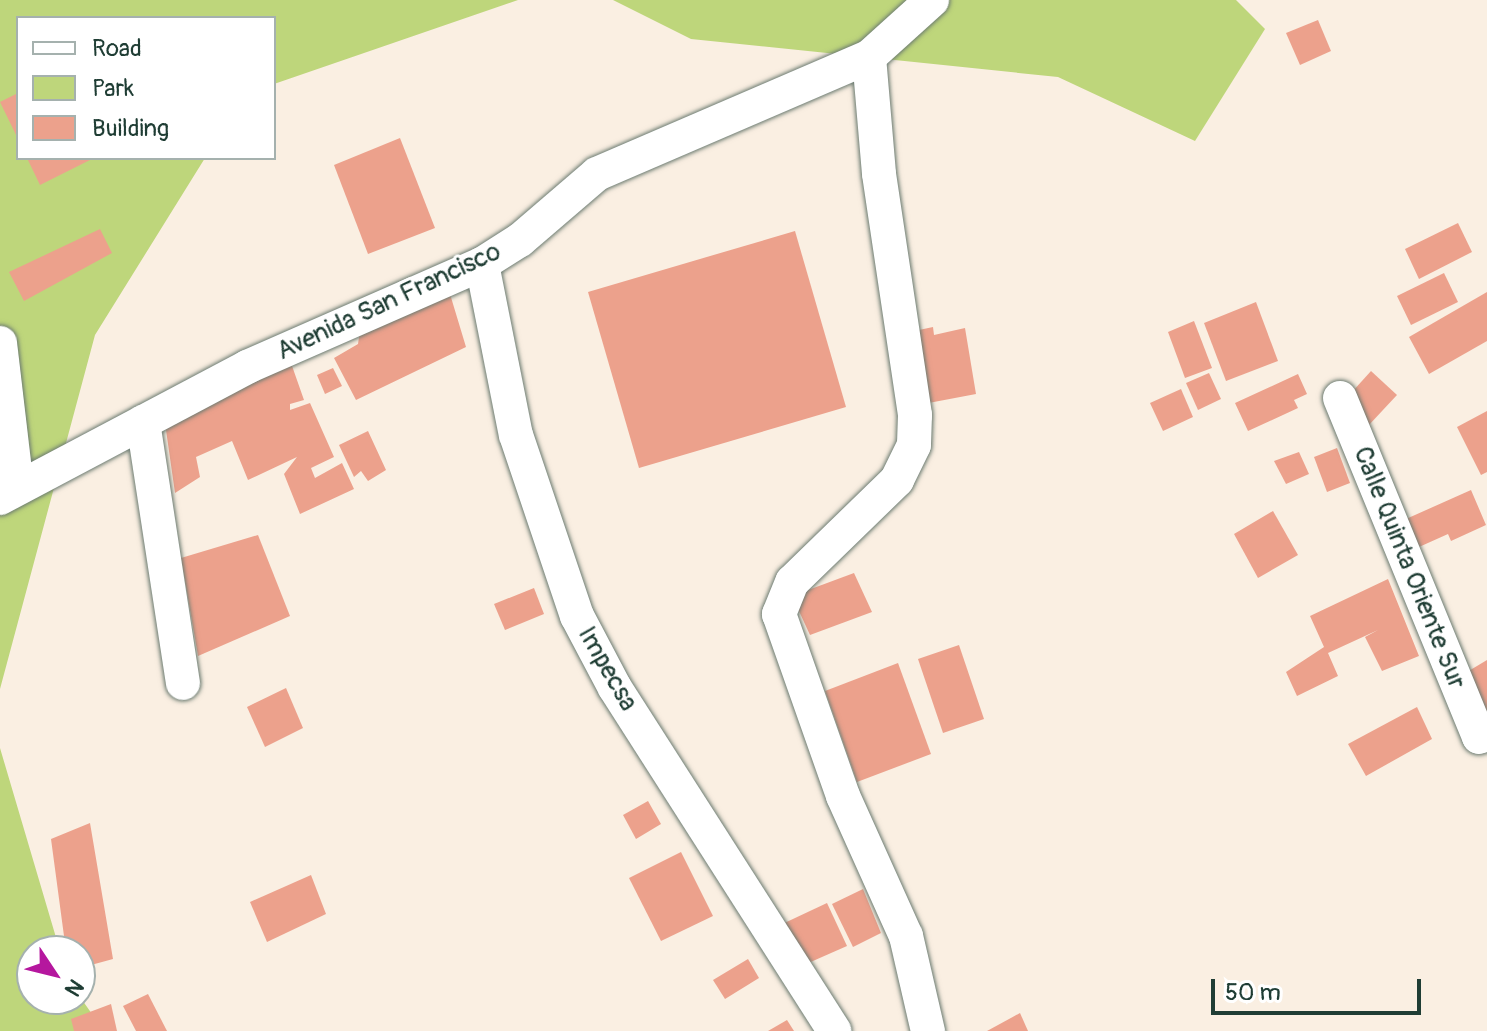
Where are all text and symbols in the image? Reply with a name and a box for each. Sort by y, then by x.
legend [16,16,276,160]
text: Road [92,34,142,63]
text: Park [92,74,134,103]
text: Building [92,114,169,143]
street label: Avenida San Francisco [272,236,506,368]
street label: Calle Quinta Oriente Sur [1346,442,1472,694]
street label: Impecsa [570,621,644,717]
north arrow [16,935,96,1015]
scale bar [1215,963,1425,1013]
text: N [58,973,90,1002]
text: 50 m [1225,978,1281,1007]

